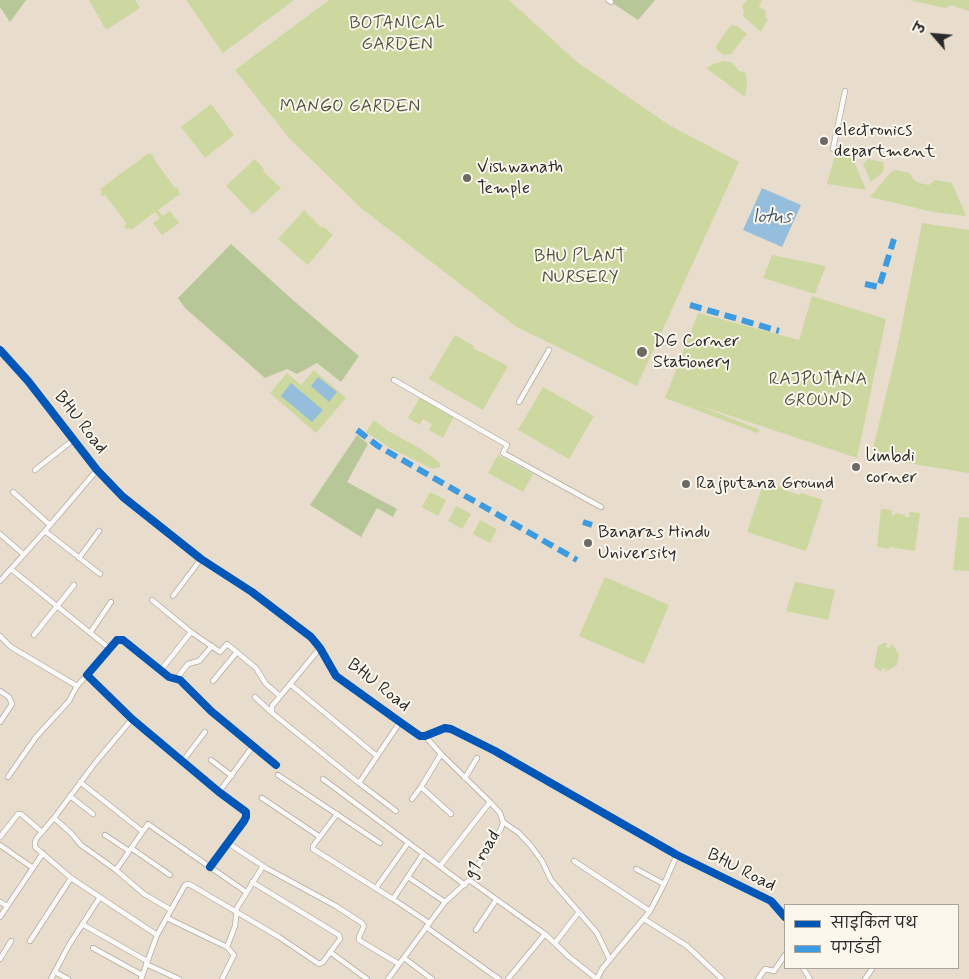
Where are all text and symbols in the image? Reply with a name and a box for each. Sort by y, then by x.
north arrow [909,10,959,60]
park label: BOTANICAL GARDEN [349,13,445,56]
text: उ [910,20,931,36]
park label: MANGO GARDEN [280,96,420,118]
place label: electronics department [834,120,935,162]
marker: electronics department [818,135,830,147]
place label: Vishwanath Temple [477,157,563,200]
marker: Vishwanath Temple [461,172,473,184]
water label: lotus [753,207,791,229]
park label: BHU PLANT NURSERY [534,246,626,288]
place label: DG Corner Stationery [653,331,739,374]
marker: DG Corner Stationery [635,345,649,359]
park label: RAJPUTANA GROUND [769,369,867,412]
street label: BHU Road [49,387,111,459]
place label: limbdi corner [866,446,917,488]
marker: limbdi corner [850,461,862,473]
place label: Rajputana Ground [696,473,834,495]
marker: Rajputana Ground [680,478,692,490]
place label: Banaras Hindu University [598,522,710,564]
marker: Banaras Hindu University [582,537,594,549]
street label: BHU Road [342,655,414,717]
street label: g1 road [460,827,506,883]
street label: BHU Road [703,845,779,897]
legend [784,904,959,969]
text: साइकिल पथ [831,914,917,934]
text: पगडंडी [831,939,881,959]

